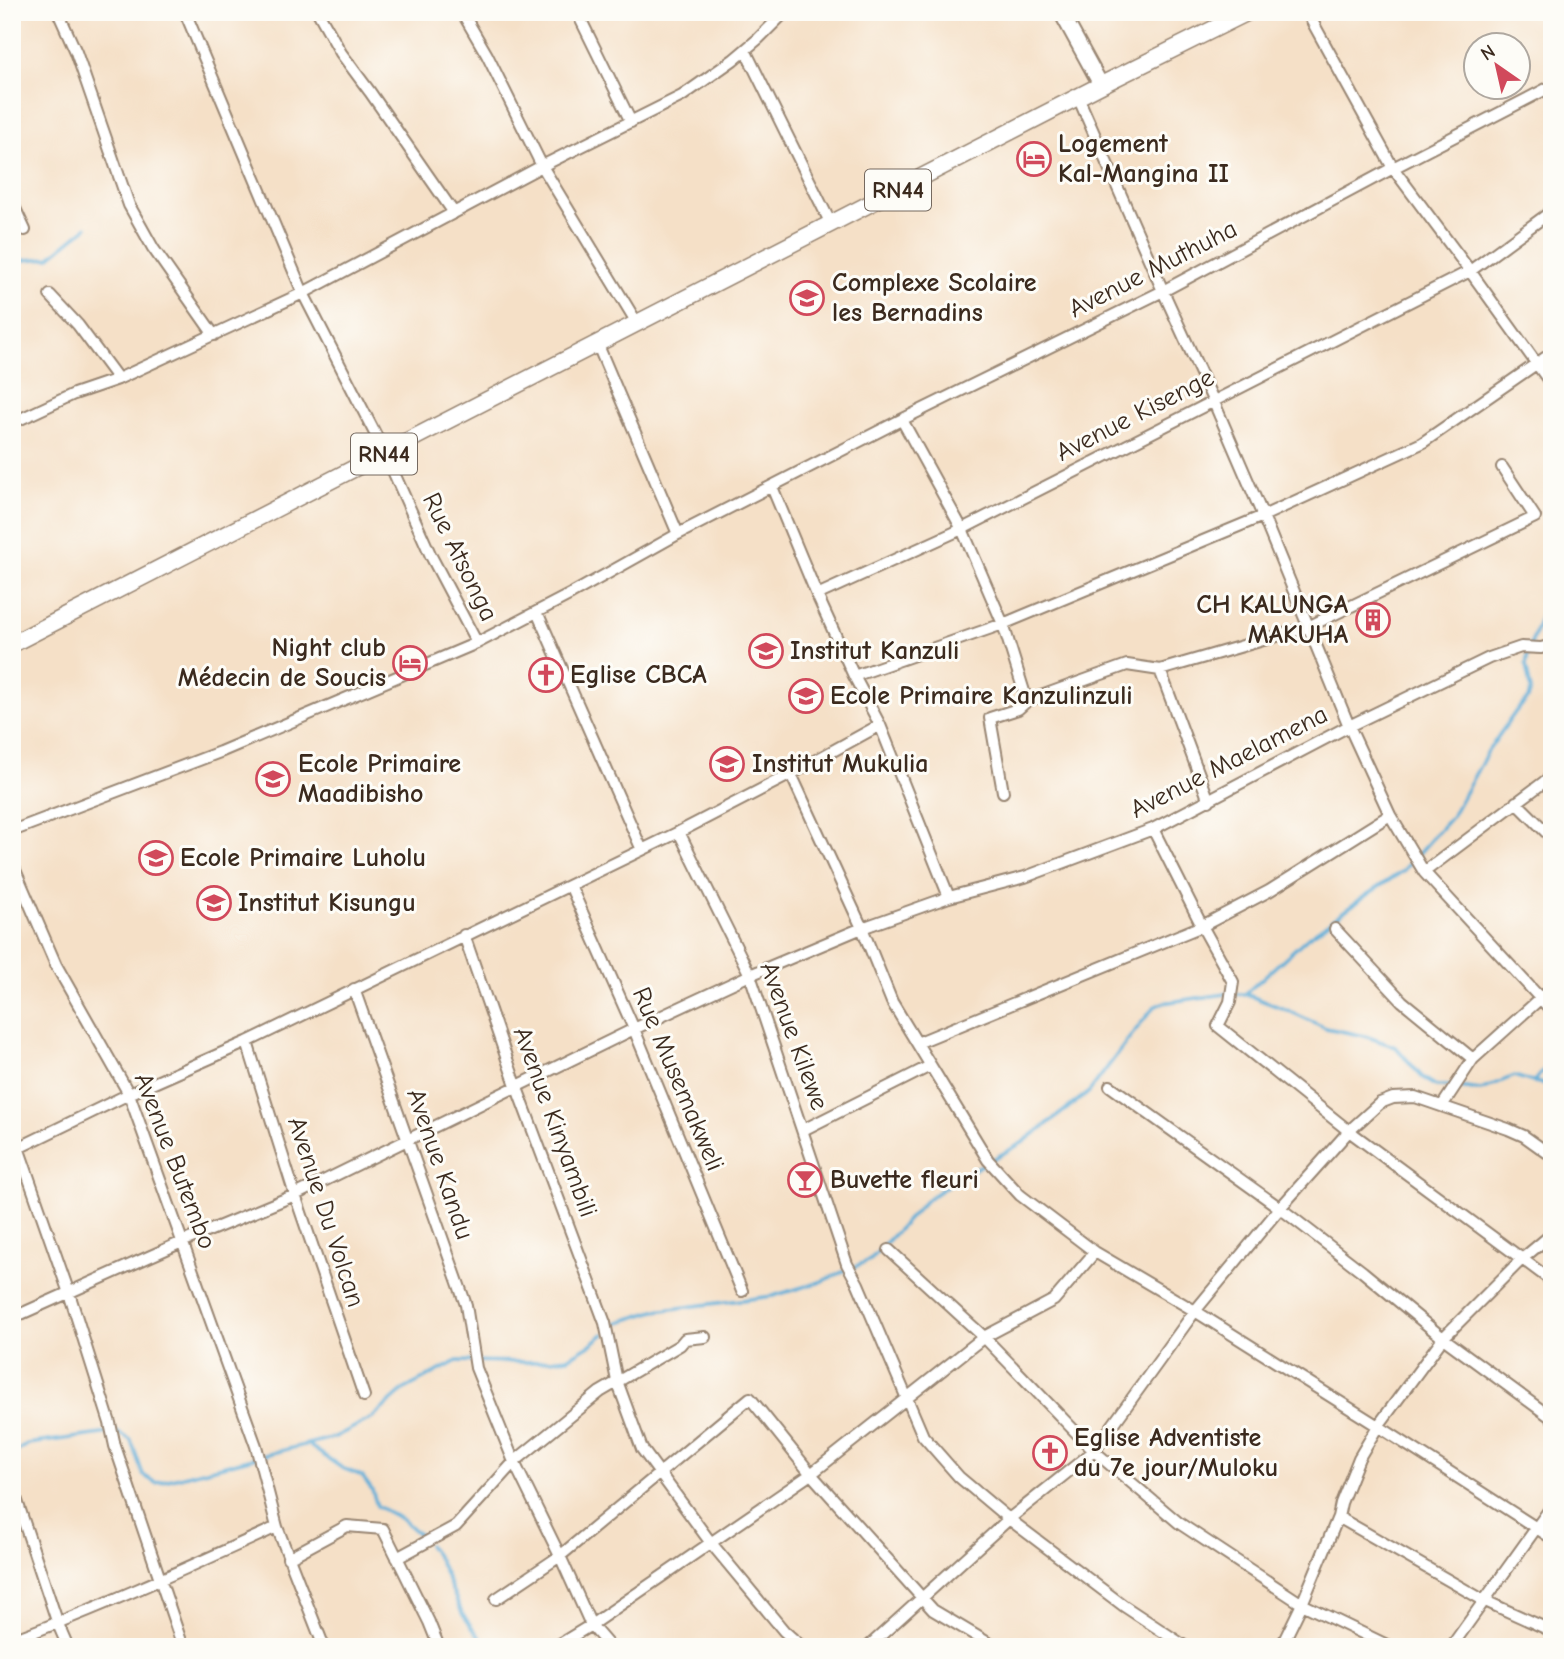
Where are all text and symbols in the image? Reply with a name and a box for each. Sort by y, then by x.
north arrow [1462,32,1532,102]
text: N [1477,40,1499,65]
place label: Logement Kal-Mangina II [1058,129,1229,189]
hotel icon: Logement Kal-Mangina II [1015,140,1053,178]
road number: RN44 [865,170,931,210]
street label: Avenue Muthuha [1064,214,1242,324]
place label: Complexe Scolaire les Bernadins [832,268,1037,328]
school or university icon: Complexe Scolaire les Bernadins [788,279,826,317]
street label: Avenue Kisenge [1051,362,1219,468]
road number: RN44 [351,434,417,475]
street label: Rue Atsonga [416,488,504,626]
place label: CH KALUNGA MAKUHA [1196,590,1349,650]
building icon: CH KALUNGA MAKUHA [1354,601,1392,639]
school or university icon: Institut Kanzuli [747,632,785,670]
place label: Night club Médecin de Soucis [178,633,386,693]
place label: Institut Kanzuli [790,636,959,666]
hotel icon: Night club Médecin de Soucis [391,644,429,682]
church icon: Eglise CBCA [527,656,565,694]
place label: Eglise CBCA [570,660,707,690]
school or university icon: Ecole Primaire Kanzulinzuli [787,677,825,715]
place label: Ecole Primaire Kanzulinzuli [830,681,1133,711]
street label: Avenue Maelamena [1125,699,1333,825]
school or university icon: Institut Mukulia [708,745,746,783]
place label: Ecole Primaire Maadibisho [298,749,461,809]
place label: Institut Mukulia [752,749,929,779]
school or university icon: Ecole Primaire Maadibisho [254,760,292,798]
school or university icon: Ecole Primaire Luholu [137,839,175,877]
place label: Ecole Primaire Luholu [180,843,426,873]
school or university icon: Institut Kisungu [195,884,233,922]
place label: Institut Kisungu [238,888,416,918]
street label: Avenue Kilewe [753,958,835,1114]
street label: Rue Musemakweli [626,983,730,1175]
street label: Avenue Kinyambili [507,1023,603,1221]
street label: Avenue Butembo [128,1069,222,1253]
street label: Avenue Kandu [400,1085,480,1243]
street label: Avenue Du Volcan [281,1113,371,1311]
bar icon: Buvette fleuri [786,1161,824,1199]
place label: Buvette fleuri [830,1165,979,1195]
place label: Eglise Adventiste du 7e jour/Muloku [1074,1423,1278,1483]
church icon: Eglise Adventiste du 7e jour/Muloku [1031,1434,1069,1472]

